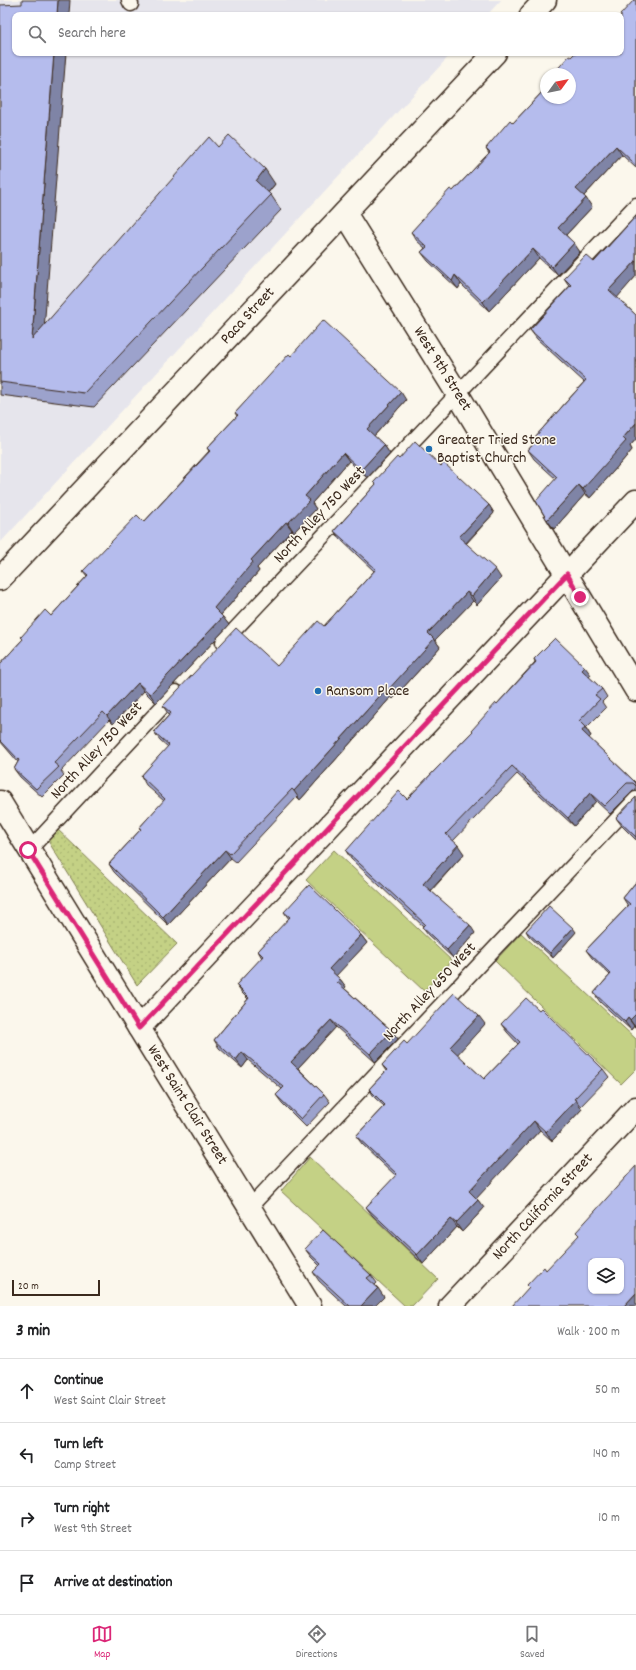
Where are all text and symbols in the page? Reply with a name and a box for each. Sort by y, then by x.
search box [12,12,624,56]
icon: search [26,23,48,45]
text: Search here [58,23,126,45]
north arrow [540,68,576,104]
street label: Paca Street [215,282,281,350]
street label: West 9th Street [407,322,477,416]
place label: Greater Tried Stone Baptist Church [437,429,556,470]
marker: Greater Tried Stone Baptist Church [424,444,434,454]
street label: North Alley 750 West [269,461,371,569]
route end [571,588,589,606]
place label: Ransom Place [326,680,409,703]
marker: Ransom Place [313,686,323,696]
street label: North Alley 750 West [46,697,148,805]
route start [19,841,37,859]
street label: North Alley 650 West [378,937,482,1047]
street label: West Saint Clair Street [141,1041,233,1170]
street label: North California Street [487,1148,599,1266]
map controls [588,1258,624,1294]
button: layers [588,1258,624,1294]
scale bar [12,1278,100,1297]
text: 20 m [18,1279,39,1295]
text: 3 min [16,1320,50,1344]
text: Walk · 200 m [557,1323,620,1342]
text: Continue [54,1370,103,1392]
icon: ahead [16,1380,38,1402]
text: 50 m [595,1381,620,1400]
text: West Saint Clair Street [54,1392,166,1411]
text: Turn left [54,1434,103,1456]
icon: left [16,1444,38,1466]
text: 140 m [593,1445,620,1464]
text: Camp Street [54,1456,116,1475]
text: Turn right [54,1498,110,1520]
icon: right [16,1508,38,1530]
text: 10 m [598,1509,620,1528]
text: West 9th Street [54,1520,132,1539]
icon: arrive [16,1572,38,1594]
text: Arrive at destination [54,1572,172,1594]
tab: Map [91,1623,113,1663]
tab: Directions [296,1623,338,1663]
tab: Saved [520,1623,545,1663]

